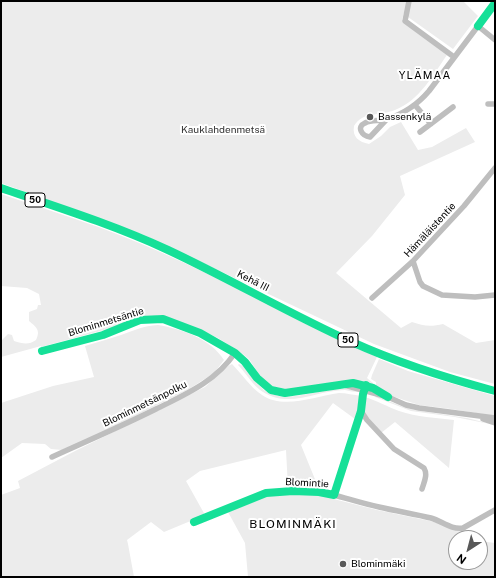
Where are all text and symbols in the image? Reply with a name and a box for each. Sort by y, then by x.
district label: YLÄMAA [399,69,451,83]
place label: Bassenkylä [378,111,431,123]
marker: Bassenkylä [365,112,375,122]
park label: Kauklahdenmetsä [181,124,265,136]
road number: 50 [25,193,45,207]
street label: Hämäläistentie [402,200,458,260]
street label: Kehä III [235,268,271,294]
street label: Blominmetsäntie [67,305,145,339]
road number: 50 [338,333,358,347]
street label: Blominmetsänpolku [101,378,189,430]
street label: Blomintie [285,476,329,490]
district label: BLOMINMÄKI [249,517,337,531]
north arrow [448,530,488,570]
text: N [455,552,469,566]
place label: Blominmäki [351,558,405,570]
marker: Blominmäki [338,559,348,569]

